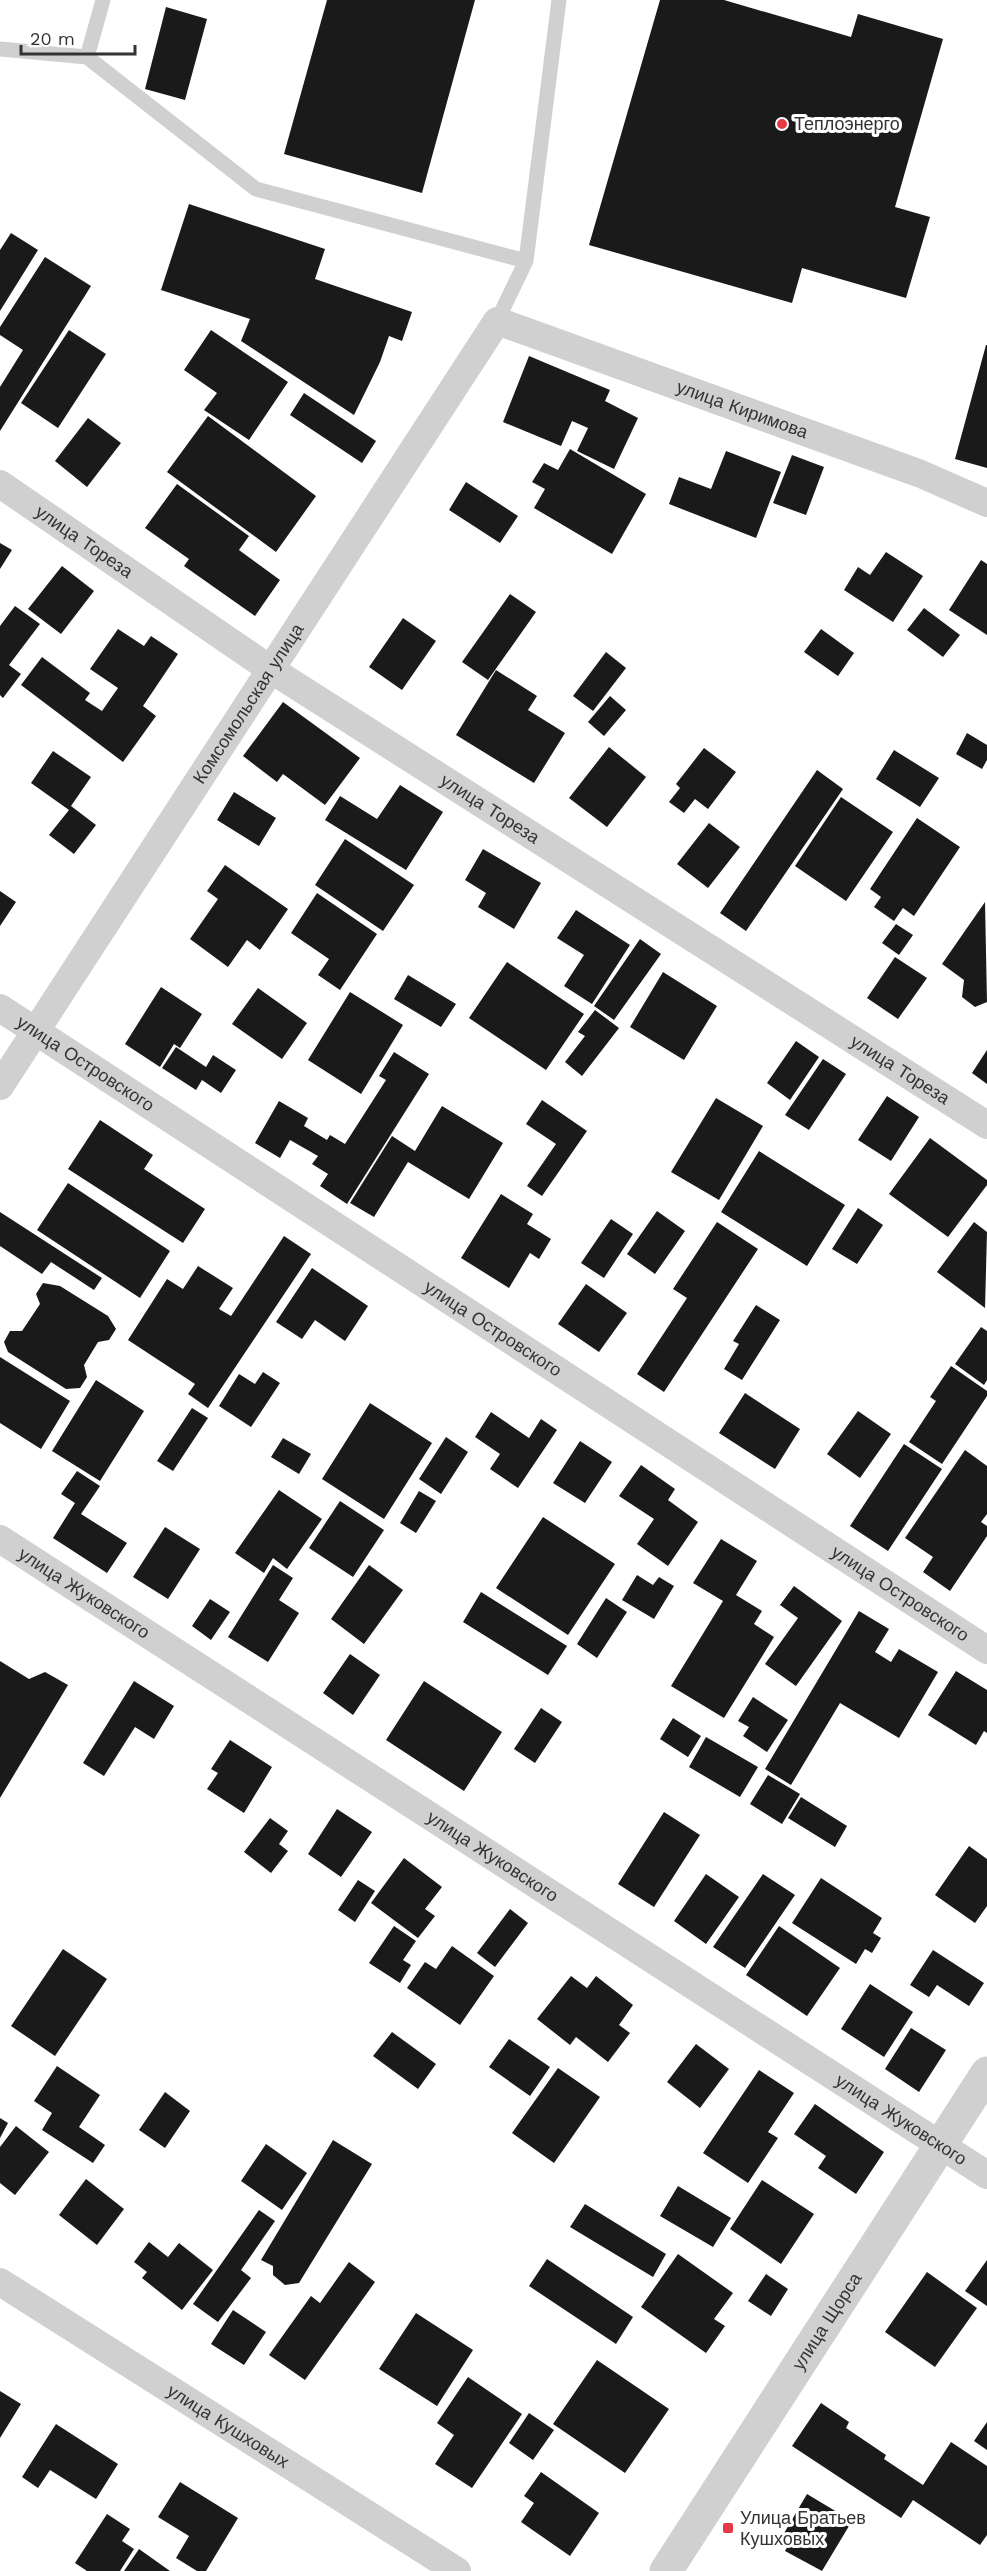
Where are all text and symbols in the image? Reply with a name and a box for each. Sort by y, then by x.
scale bar [21,18,135,56]
text: 20 m [30,28,75,49]
place label: Теплоэнерго [794,113,900,134]
marker: Теплоэнерго [775,117,789,131]
street label: улица Киримова [674,376,812,443]
street label: улица Тореза [32,501,138,582]
street label: Комсомольская улица [188,619,308,787]
street label: улица Тореза [437,769,544,848]
street label: улица Островского [13,1011,158,1116]
street label: улица Тореза [847,1030,955,1109]
street label: улица Островского [421,1276,566,1381]
street label: улица Островского [828,1541,973,1646]
street label: улица Жуковского [15,1543,154,1643]
street label: улица Жуковского [423,1806,562,1906]
street label: улица Жуковского [832,2069,971,2169]
street label: улица Щорса [787,2268,866,2374]
street label: улица Кушховых [164,2380,293,2472]
place label: Улица Братьев Кушховых [740,2507,866,2549]
marker: Улица Братьев Кушховых [721,2521,735,2535]

